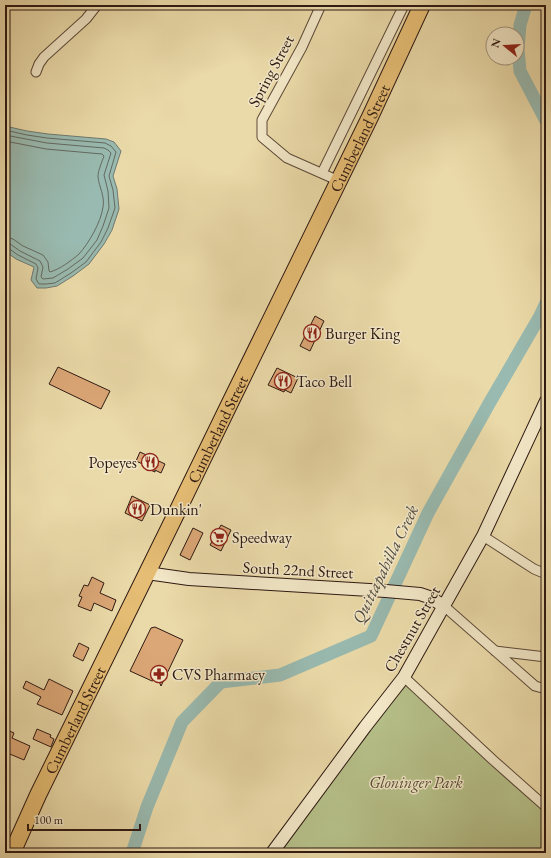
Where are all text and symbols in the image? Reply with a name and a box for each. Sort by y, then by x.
north arrow [485,26,525,66]
street label: Spring Street [243,31,299,111]
text: N [487,36,504,49]
street label: Cumberland Street [324,81,394,195]
restaurant icon: Burger King [302,323,322,343]
place label: Burger King [325,323,401,344]
restaurant icon: Taco Bell [273,371,293,391]
place label: Taco Bell [296,371,352,392]
street label: Cumberland Street [182,372,252,486]
place label: Popeyes [88,452,137,473]
restaurant icon: Popeyes [140,452,160,472]
restaurant icon: Dunkin' [127,499,147,519]
place label: Dunkin' [150,499,202,520]
water label: Quittapahilla Creek [347,501,423,627]
supermarket icon: Speedway [209,527,229,547]
place label: Speedway [232,527,293,548]
street label: South 22nd Street [242,557,354,583]
street label: Chestnut Street [379,582,445,676]
street label: Cumberland Street [39,663,110,777]
pharmacy icon: CVS Pharmacy [149,664,169,684]
place label: CVS Pharmacy [172,664,266,685]
park label: Gloninger Park [369,772,463,793]
scale bar [28,806,140,832]
text: 100 m [34,812,64,828]

